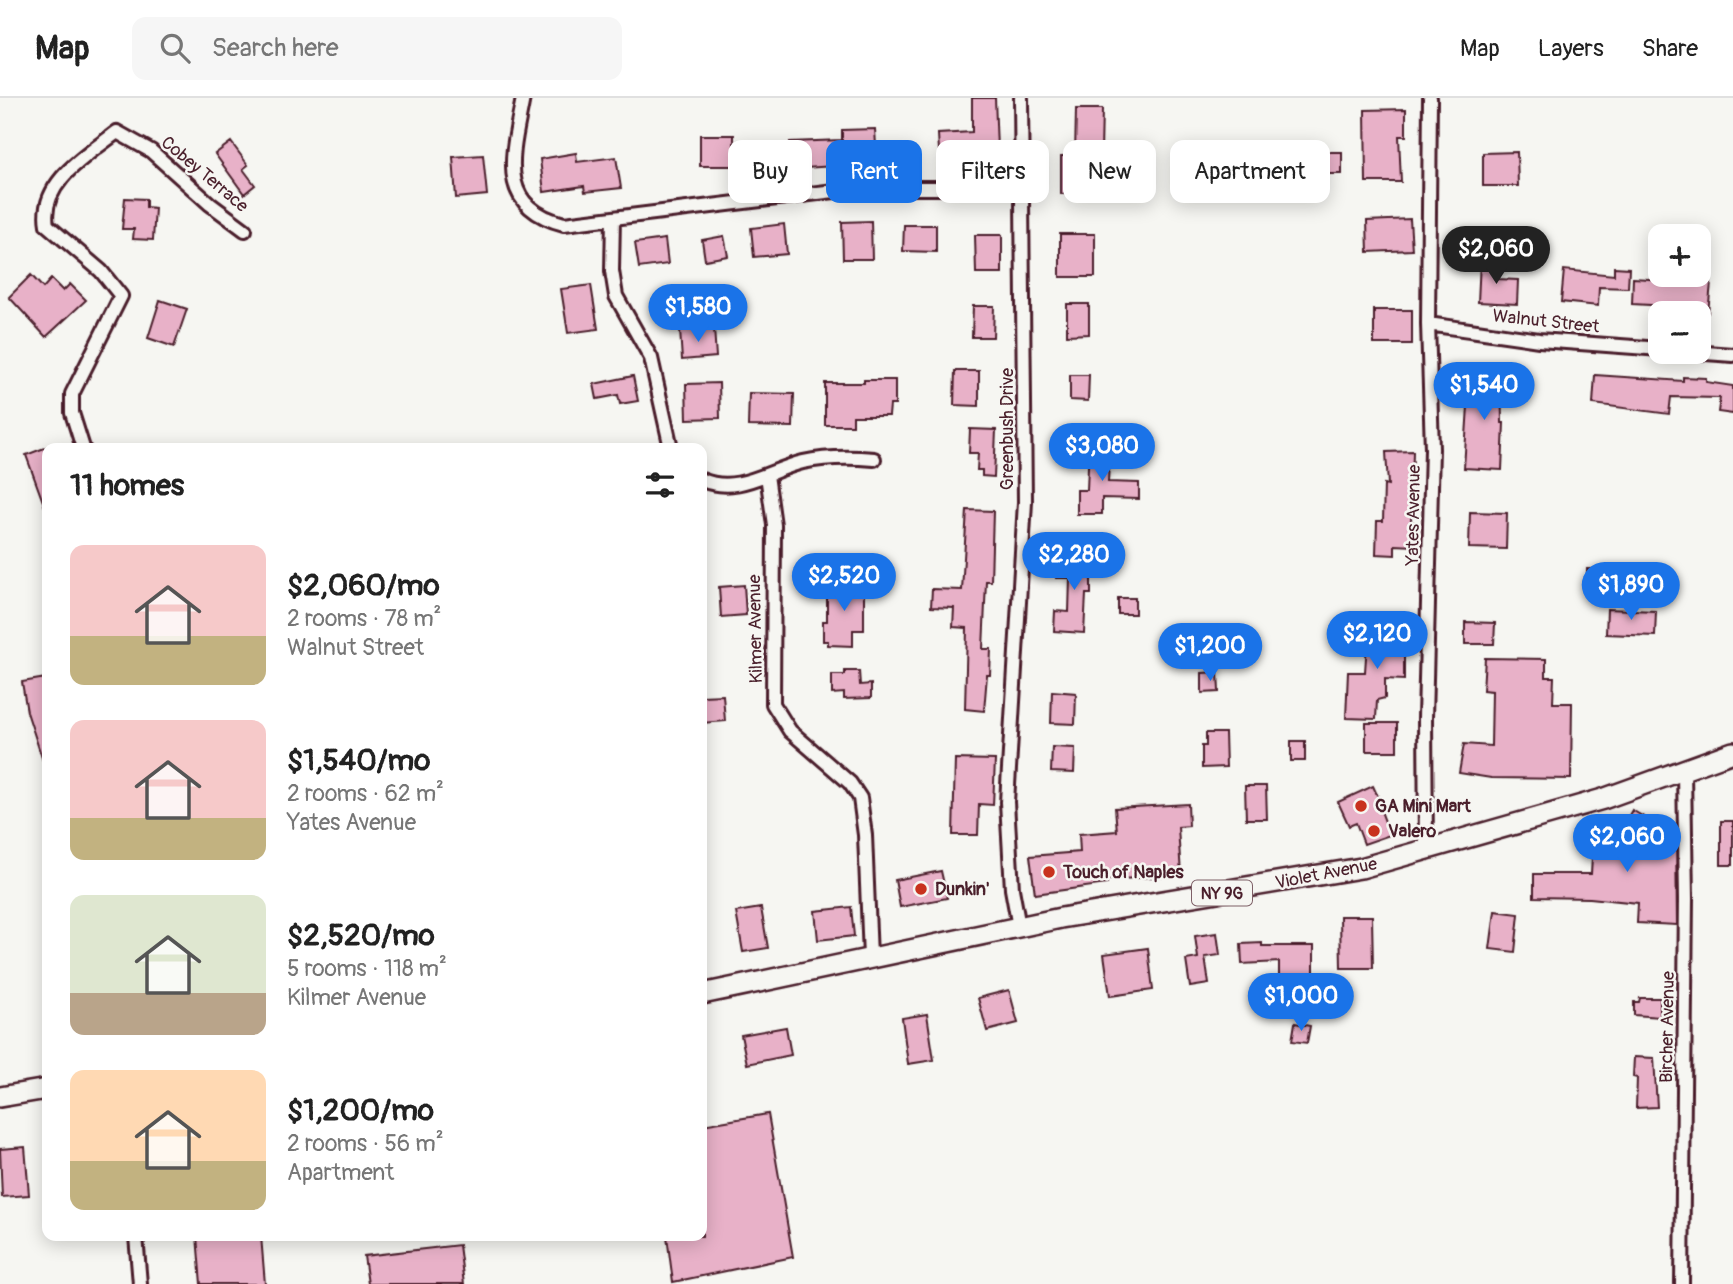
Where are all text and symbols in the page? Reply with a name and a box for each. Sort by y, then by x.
search box [132,17,622,80]
text: Map [35,28,90,69]
icon: search [156,29,194,67]
text: Search here [212,32,339,64]
text: Map [1460,34,1500,63]
text: Layers [1538,34,1604,63]
text: Share [1642,34,1698,63]
street label: Cobey Terrace [156,131,253,218]
chip: Buy [728,140,812,203]
chip: Rent [826,140,922,203]
chip: Filters [936,140,1049,203]
chip: New [1063,140,1156,203]
chip: Apartment [1170,140,1330,203]
map controls [1648,224,1711,364]
button: + [1648,224,1711,287]
pin: $2,060 [1439,226,1553,286]
text: $2,060 [1458,234,1534,263]
pin: $1,580 [641,285,755,344]
text: $1,580 [664,292,732,321]
button: − [1648,301,1711,364]
street label: Walnut Street [1491,304,1601,339]
pin: $1,540 [1427,362,1541,422]
street label: Greenbush Drive [996,368,1019,490]
text: $1,540 [1450,370,1518,399]
pin: $3,080 [1045,424,1159,483]
text: $3,080 [1065,431,1139,460]
street label: Yates Avenue [1401,464,1426,567]
icon: filters [641,466,679,504]
text: 11 homes [70,467,184,504]
pin: $2,280 [1017,532,1131,592]
text: $2,280 [1038,540,1110,569]
pin: $2,520 [787,554,901,613]
text: $2,520 [808,561,880,590]
pin: $1,890 [1574,562,1688,622]
text: $2,060/mo [287,567,440,604]
text: $1,890 [1598,570,1664,599]
icon: home [126,573,210,657]
street label: Kilmer Avenue [743,574,768,684]
text: 2 rooms · 78 m² [287,604,441,633]
pin: $2,120 [1320,612,1434,671]
text: $2,120 [1343,619,1411,648]
pin: $1,200 [1153,624,1267,683]
text: $1,200 [1174,631,1246,660]
text: Walnut Street [287,633,424,662]
text: $1,540/mo [287,742,430,779]
icon: home [126,748,210,832]
text: 2 rooms · 62 m² [287,779,444,808]
place label: GA Mini Mart [1375,795,1472,818]
marker: GA Mini Mart [1353,798,1369,814]
text: Yates Avenue [287,808,416,837]
pin: $2,060 [1570,814,1684,874]
place label: Valero [1388,820,1436,843]
text: $2,060 [1589,822,1665,851]
marker: Valero [1366,823,1382,839]
street label: Violet Avenue [1273,852,1379,895]
place label: Touch of Naples [1062,861,1184,884]
marker: Touch of Naples [1041,864,1057,880]
place label: Dunkin' [935,878,989,901]
road number: NY 9G [1192,880,1252,906]
marker: Dunkin' [913,881,929,897]
text: $2,520/mo [287,917,435,954]
icon: home [126,923,210,1007]
text: 5 rooms · 118 m² [287,954,447,983]
street label: Bircher Avenue [1655,971,1680,1083]
pin: $1,000 [1244,974,1358,1033]
text: $1,000 [1264,981,1338,1010]
text: Kilmer Avenue [287,983,426,1012]
text: $1,200/mo [287,1092,434,1129]
icon: home [126,1098,210,1182]
text: 2 rooms · 56 m² [287,1129,444,1158]
text: Apartment [287,1158,394,1187]

